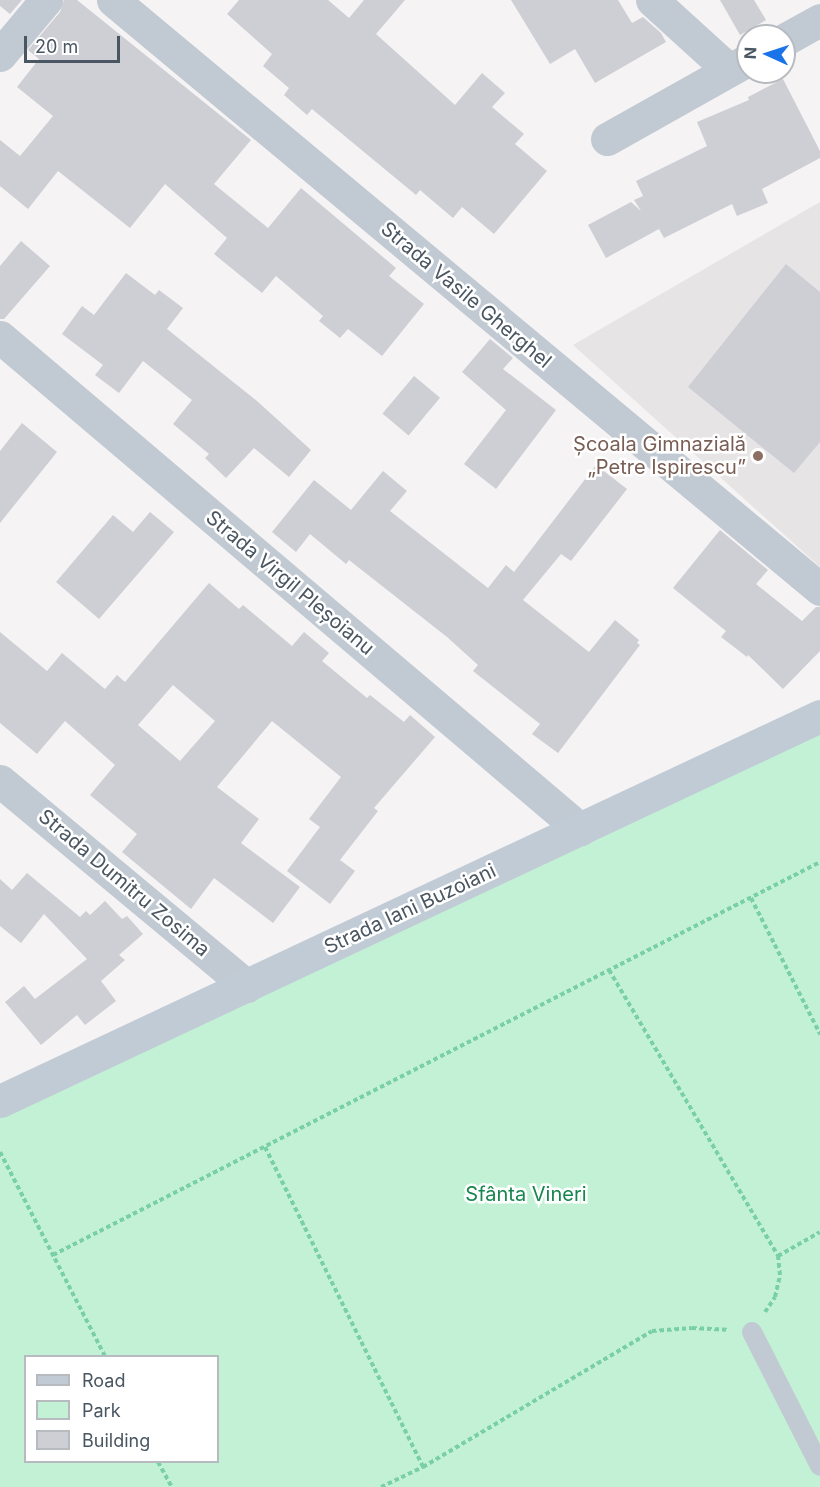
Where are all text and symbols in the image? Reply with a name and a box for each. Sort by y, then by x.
scale bar [27,24,123,62]
north arrow [736,24,796,84]
text: 20 m [35,36,78,57]
text: N [740,47,760,60]
street label: Strada Vasile Gherghel [376,217,556,373]
place label: Școala Gimnazială „Petre Ispirescu” [573,432,746,479]
marker: Școala Gimnazială „Petre Ispirescu” [751,449,765,463]
street label: Strada Virgil Pleșoianu [201,506,379,660]
street label: Strada Dumitru Zosima [34,804,214,962]
street label: Strada Iani Buzoiani [320,859,500,959]
park label: Sfânta Vineri [465,1182,587,1206]
legend [24,1355,219,1463]
text: Road [82,1370,125,1391]
text: Park [82,1400,121,1421]
text: Building [82,1430,150,1451]

